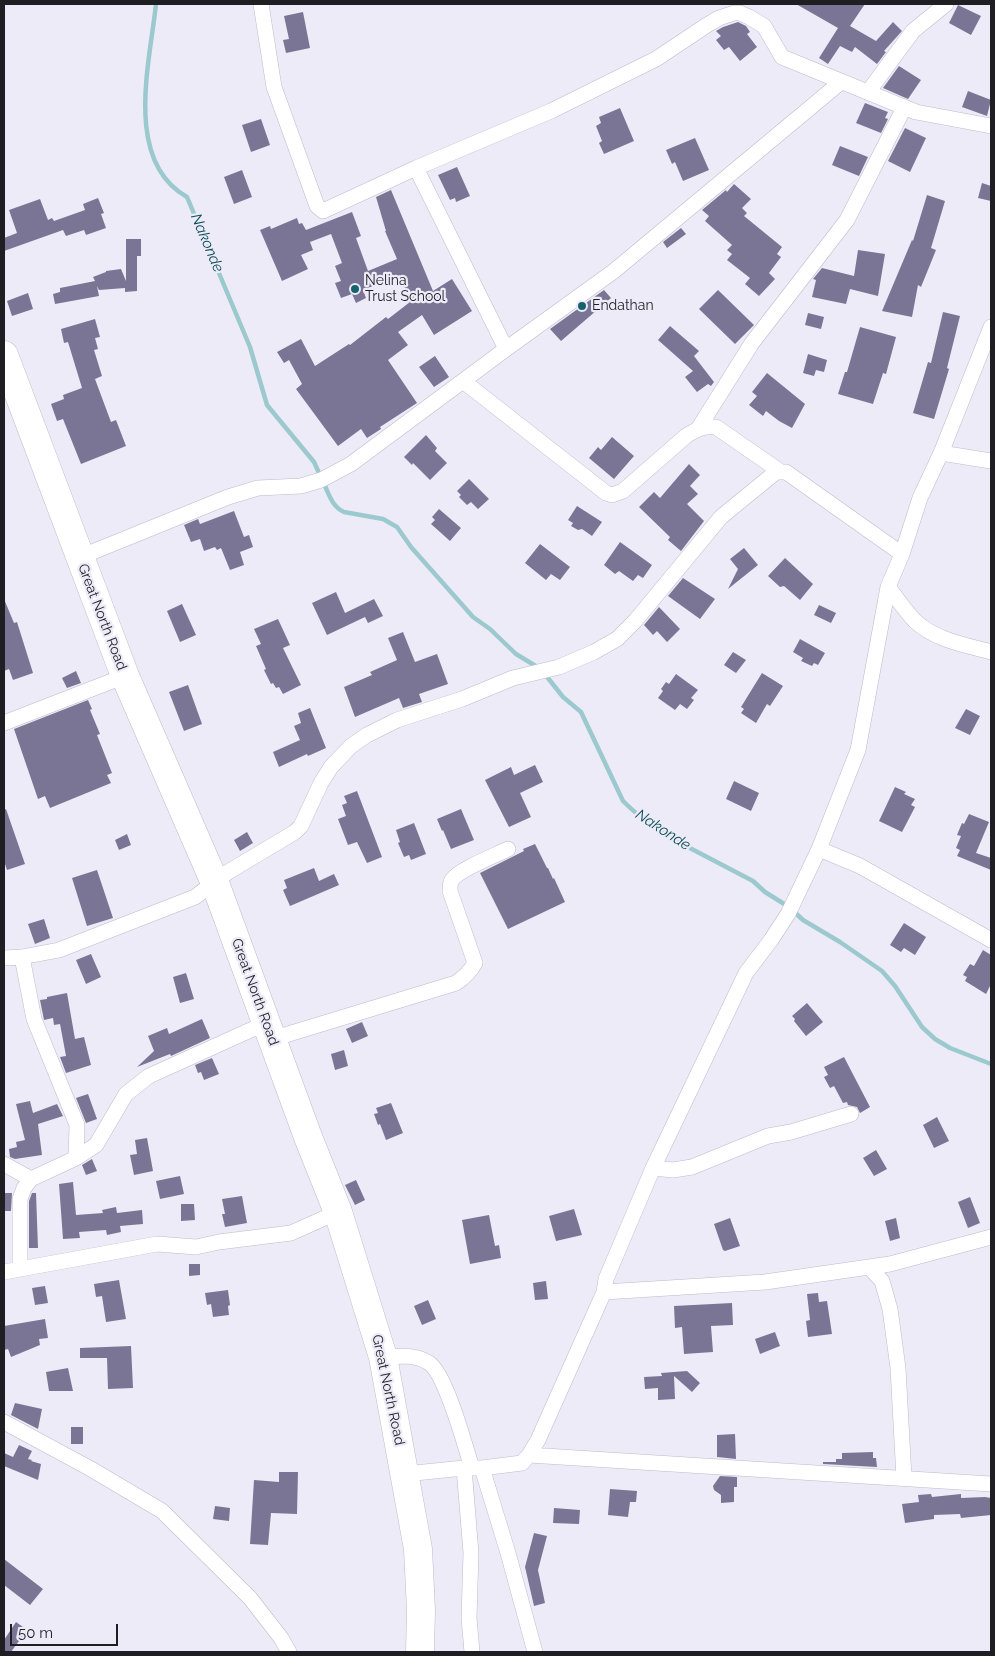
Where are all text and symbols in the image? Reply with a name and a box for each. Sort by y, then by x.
water label: Nakonde [187,211,227,275]
place label: Nelina Trust School [365,273,445,306]
marker: Nelina Trust School [349,283,361,295]
place label: Endathan [592,298,654,314]
marker: Endathan [576,300,588,312]
street label: Great North Road [74,561,130,673]
water label: Nakonde [632,806,694,854]
street label: Great North Road [228,936,282,1048]
street label: Great North Road [368,1333,408,1447]
scale bar [12,1614,120,1646]
text: 50 m [18,1624,53,1642]

